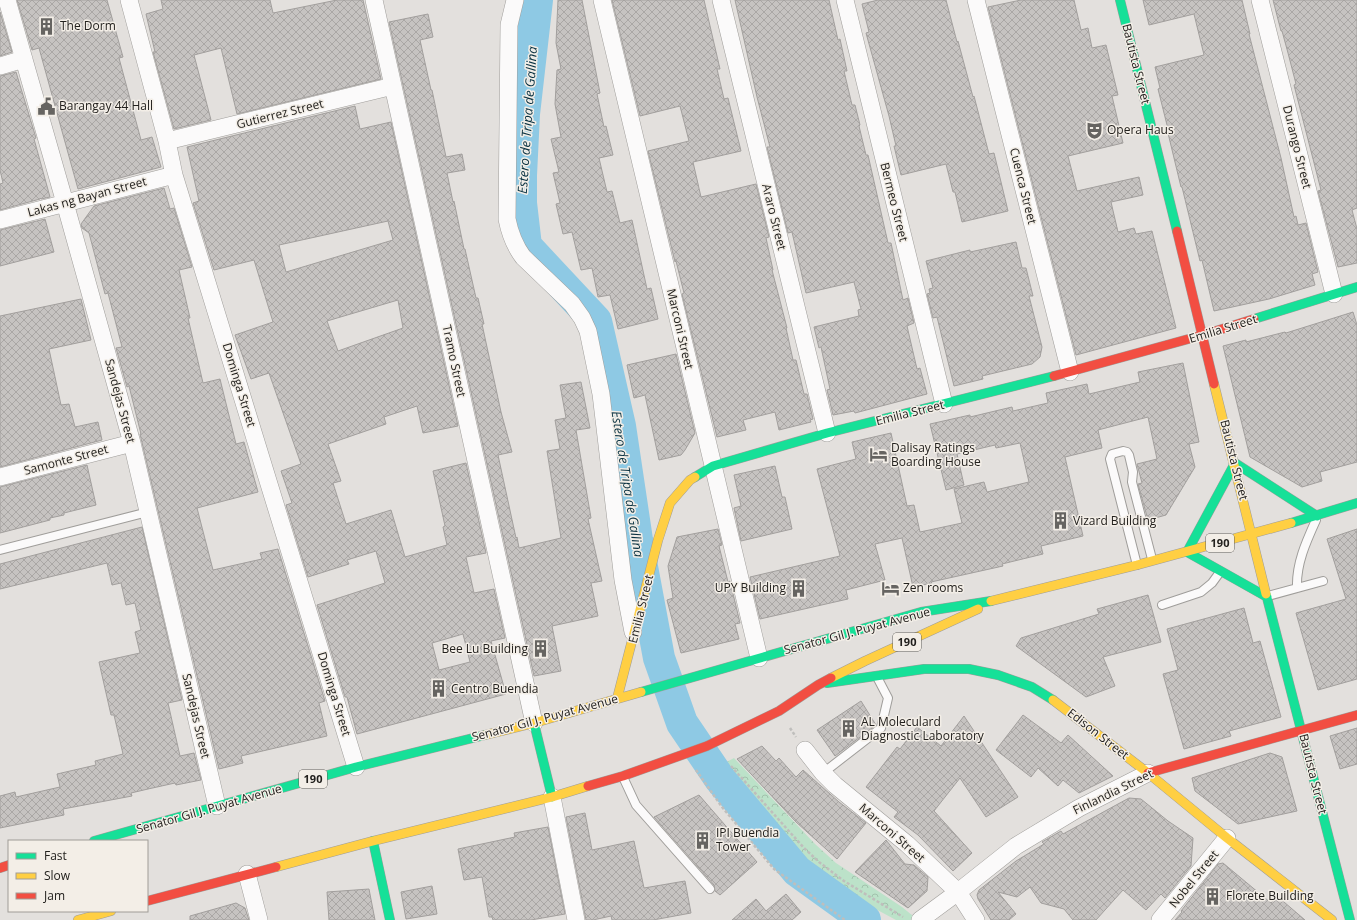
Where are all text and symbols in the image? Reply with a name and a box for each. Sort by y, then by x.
building icon: The Dorm [37,16,57,36]
place label: The Dorm [60,17,116,34]
street label: Bautista Street [1118,22,1155,106]
water label: Estero de Tripa de Gallina [513,45,541,194]
street label: Gutierrez Street [235,95,325,133]
public building icon: Barangay 44 Hall [36,96,56,116]
place label: Barangay 44 Hall [59,97,153,114]
street label: Durango Street [1279,103,1316,190]
theatre icon: Opera Haus [1084,120,1104,140]
place label: Opera Haus [1107,121,1174,138]
street label: Cuenca Street [1006,146,1041,226]
street label: Bermeo Street [876,160,913,243]
street label: Lakas ng Bayan Street [25,172,148,221]
street label: Araro Street [758,182,791,252]
street label: Marconi Street [663,287,698,371]
street label: Emilia Street [1187,310,1259,347]
street label: Tramo Street [439,323,470,398]
street label: Dominga Street [219,341,260,429]
street label: Sandejas Street [101,357,140,445]
street label: Emilia Street [874,396,946,429]
water label: Estero de Tripa de Gallina [608,410,649,559]
street label: Bautista Street [1216,418,1253,502]
place label: Dalisay Ratings Boarding House [891,439,981,470]
street label: Samonte Street [22,440,110,479]
hotel icon: Dalisay Ratings Boarding House [868,445,888,465]
building icon: Vizard Building [1050,511,1070,531]
place label: Vizard Building [1073,512,1157,529]
road number: 190 [1206,534,1234,552]
street label: Emilia Street [624,573,657,645]
building icon: UPY Building [789,578,809,598]
hotel icon: Zen rooms [880,578,900,598]
place label: UPY Building [715,579,786,596]
place label: Zen rooms [903,579,964,596]
street label: Senator Gil J. Puyat Avenue [782,603,932,658]
road number: 190 [893,633,921,651]
building icon: Bee Lu Building [531,639,551,659]
place label: Bee Lu Building [441,640,528,657]
street label: Dominga Street [314,650,355,738]
street label: Sandejas Street [178,672,215,760]
building icon: Centro Buendia [428,679,448,699]
place label: Centro Buendia [451,680,538,697]
street label: Senator Gil J. Puyat Avenue [470,690,620,745]
street label: Edison Street [1064,704,1133,763]
place label: AL Moleculard Diagnostic Laboratory [861,713,985,744]
building icon: AL Moleculard Diagnostic Laboratory [838,719,858,739]
street label: Bautista Street [1295,732,1332,816]
street label: Finlandia Street [1070,765,1156,818]
road number: 190 [299,770,327,788]
street label: Senator Gil J. Puyat Avenue [134,780,284,837]
street label: Marconi Street [856,799,929,866]
place label: IPI Buendia Tower [716,824,779,855]
building icon: IPI Buendia Tower [693,830,713,850]
legend [8,840,148,912]
street label: Nobel Street [1165,846,1222,911]
text: Fast [44,847,67,864]
text: Slow [44,867,71,884]
building icon: Florete Building [1203,886,1223,906]
text: Jam [43,887,65,904]
place label: Florete Building [1226,887,1314,904]

